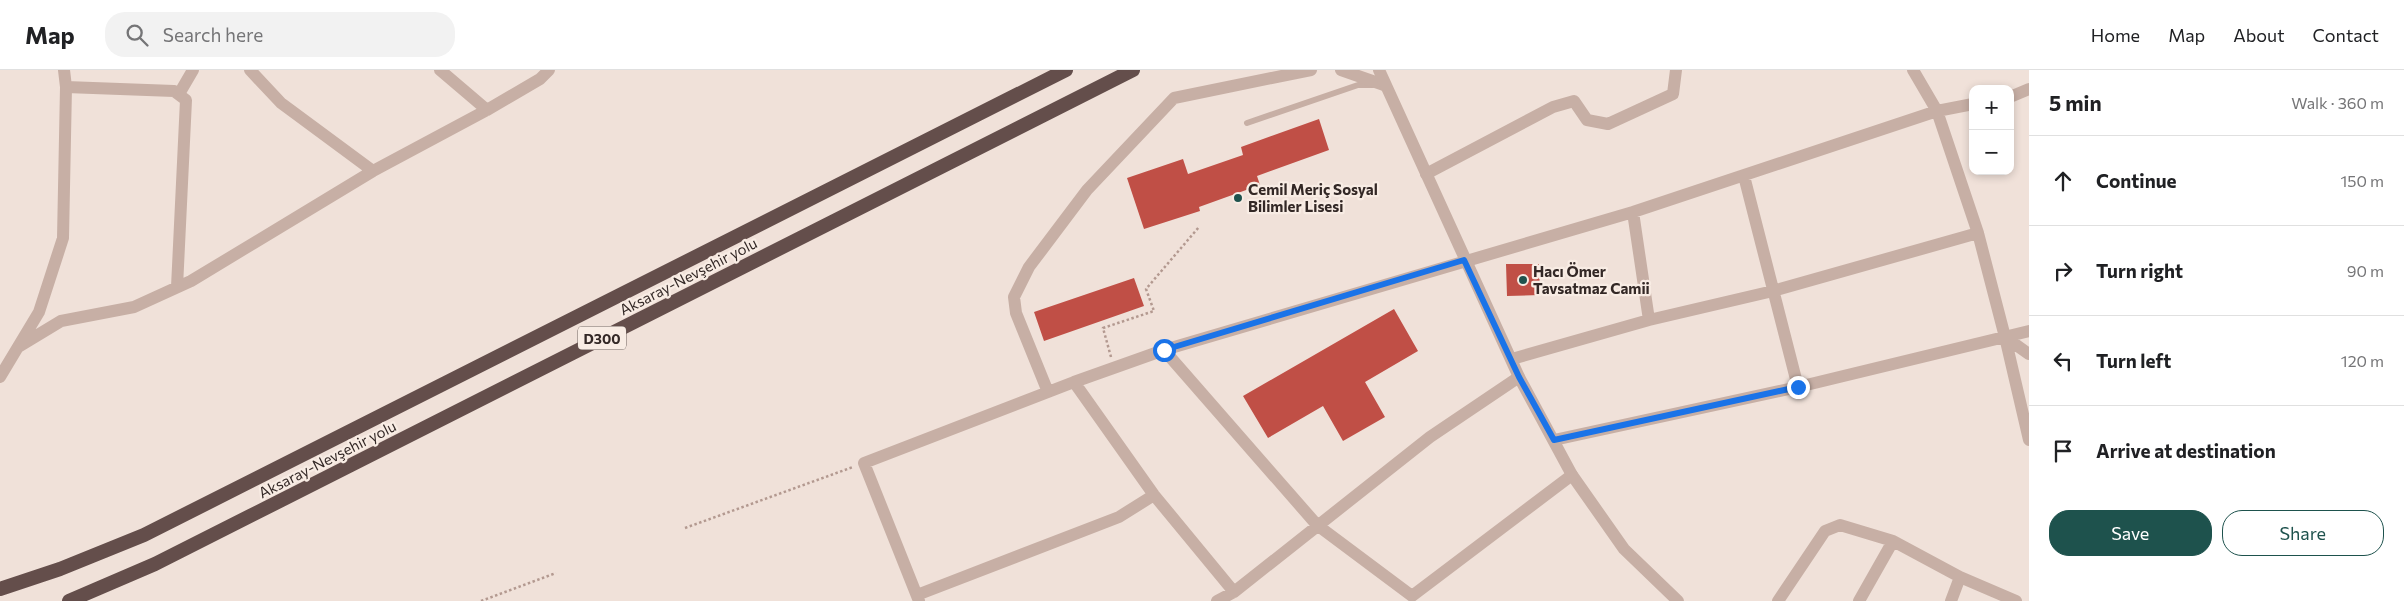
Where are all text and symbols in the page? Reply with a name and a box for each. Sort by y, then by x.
search box [105,12,455,57]
text: Map [25,20,75,49]
icon: search [123,21,151,49]
text: Search here [163,23,263,46]
text: Home [2091,24,2140,46]
text: Map [2168,24,2205,46]
text: About [2233,24,2285,46]
text: Contact [2313,24,2379,46]
map controls [1969,85,2014,175]
button: + [1969,85,2014,130]
text: 5 min [2049,90,2102,115]
text: Walk · 360 m [2291,93,2384,112]
button: − [1969,130,2014,175]
icon: ahead [2049,167,2077,195]
text: Continue [2096,169,2176,192]
text: 150 m [2341,171,2384,190]
place label: Cemil Meriç Sosyal Bilimler Lisesi [1248,180,1378,215]
marker: Cemil Meriç Sosyal Bilimler Lisesi [1232,192,1244,204]
street label: Aksaray-Nevşehir yolu [616,233,760,319]
icon: right [2049,257,2077,285]
text: Turn right [2096,259,2183,282]
text: 90 m [2347,261,2384,280]
place label: Hacı Ömer Tavsatmaz Camii [1533,262,1650,297]
marker: Hacı Ömer Tavsatmaz Camii [1517,274,1529,286]
road number: D300 [578,326,626,350]
route start [1153,339,1176,362]
icon: left [2049,347,2077,375]
text: Turn left [2096,349,2171,372]
text: 120 m [2341,351,2384,370]
route end [1787,376,1810,399]
street label: Aksaray-Nevşehir yolu [255,416,399,502]
icon: arrive [2049,437,2077,465]
text: Arrive at destination [2096,439,2276,462]
button: Save [2049,510,2212,556]
button: Share [2222,510,2384,556]

